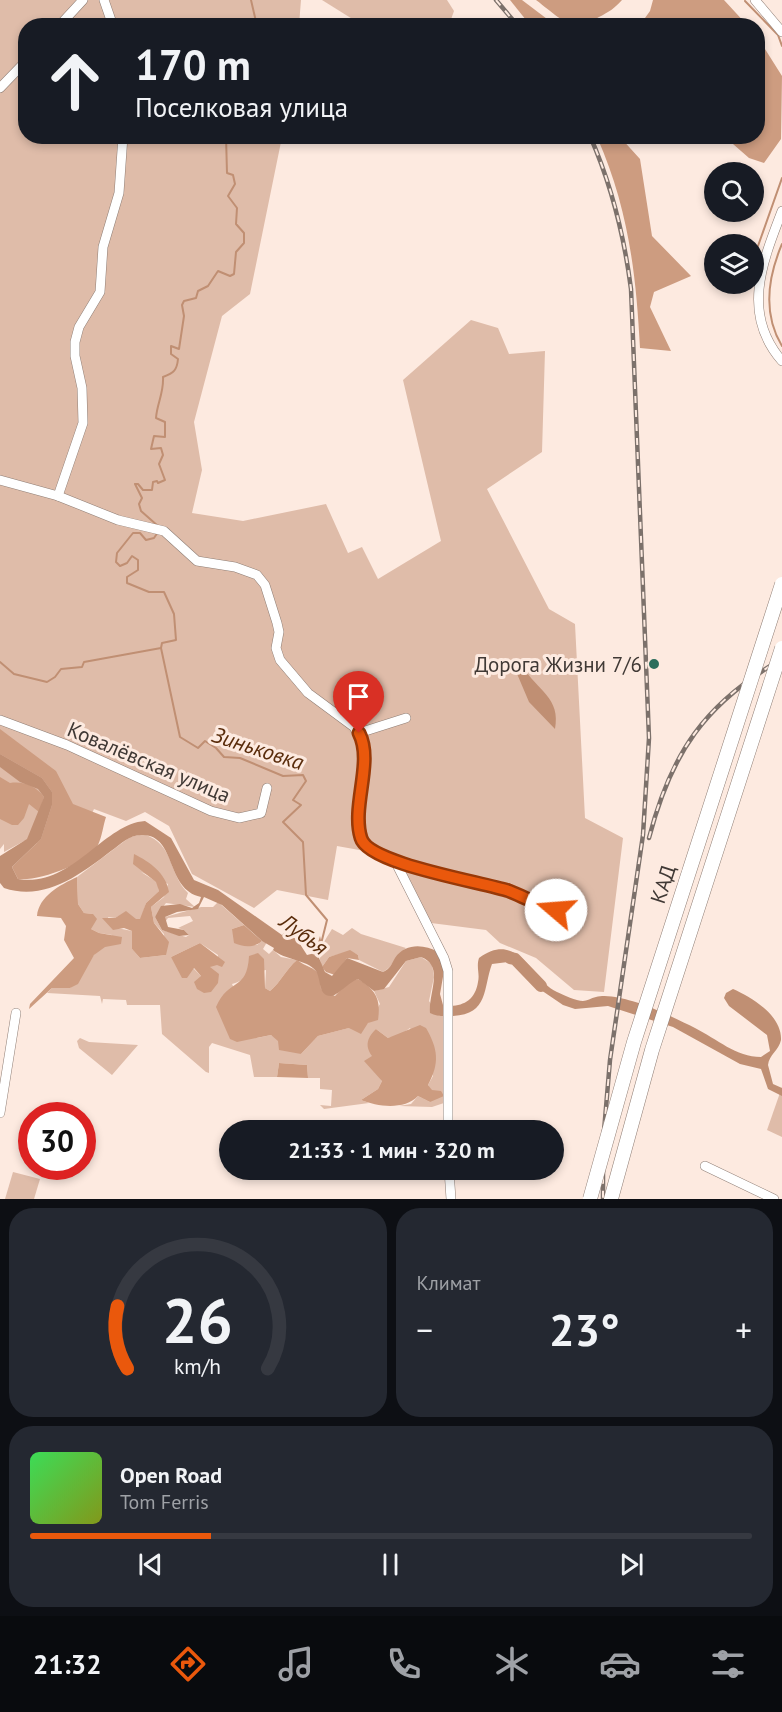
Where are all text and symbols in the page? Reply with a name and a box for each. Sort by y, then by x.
text: 170 m [135,37,251,92]
icon: ahead [36,42,114,120]
text: Поселковая улица [135,90,348,124]
map controls [704,162,764,294]
button: search [704,162,764,222]
button: layers [704,234,764,294]
place label: Дорога Жизни 7/6 [474,651,642,678]
marker: Дорога Жизни 7/6 [647,657,661,671]
pin [333,671,384,733]
icon: arrive [342,680,375,713]
street label: Ковалёвская улица [64,716,234,808]
water label: Зиньковка [209,720,308,776]
street label: КАД [644,861,682,907]
position arrow [524,878,588,942]
water label: Лубья [273,906,334,961]
speed limit sign: 30 [18,1102,96,1180]
text: 21:33 · 1 мин · 320 m [288,1136,495,1164]
text: Климат [417,1270,480,1296]
text: 26 [162,1279,233,1360]
text: 23° [549,1300,620,1358]
text: − [417,1308,433,1351]
text: + [735,1308,752,1351]
text: km/h [174,1353,221,1381]
text: Open Road [120,1461,222,1489]
text: Tom Ferris [120,1489,209,1515]
icon: previous [134,1548,167,1581]
icon: pause [374,1548,407,1581]
icon: next [615,1548,648,1581]
icon: directions [167,1643,209,1685]
icon: music [275,1643,317,1685]
icon: phone [383,1643,425,1685]
icon: climate [491,1643,533,1685]
icon: car [599,1643,641,1685]
icon: filters [707,1643,749,1685]
text: 21:32 [33,1647,101,1681]

